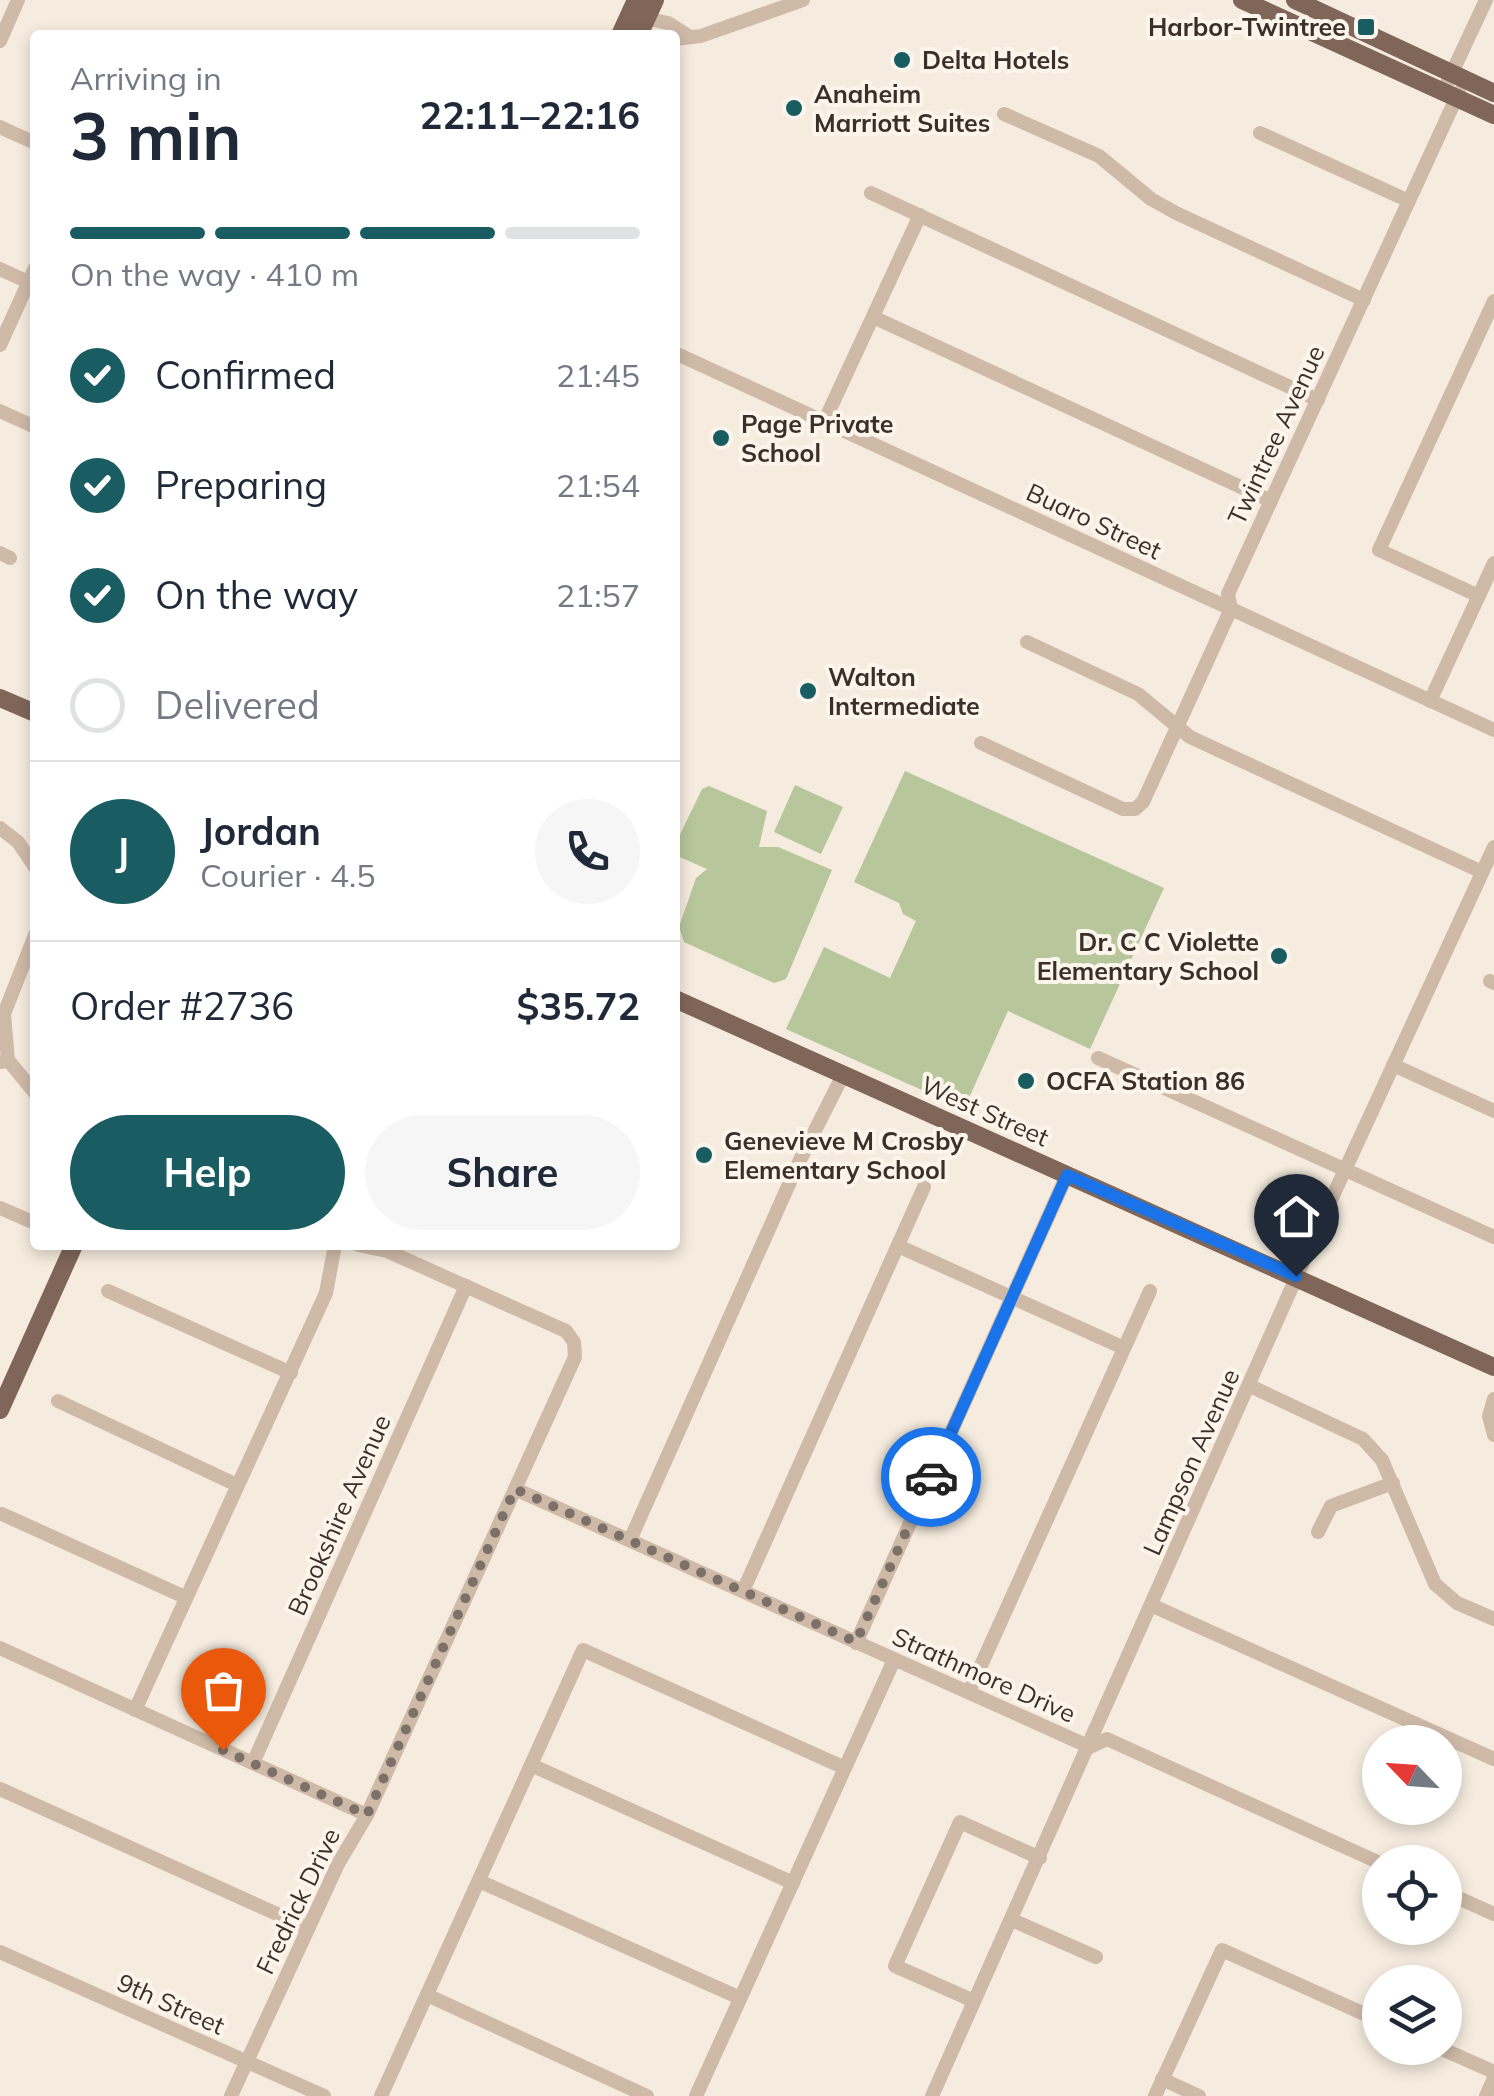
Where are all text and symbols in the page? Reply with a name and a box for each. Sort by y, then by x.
place label: Harbor-Twintree [1148,11,1346,42]
marker: Harbor-Twintree [1355,16,1377,38]
place label: Delta Hotels [922,44,1069,75]
marker: Delta Hotels [891,49,913,71]
text: Arriving in [70,58,222,98]
place label: Anaheim Marriott Suites [814,78,990,138]
text: 22:11–22:16 [420,91,640,139]
text: 3 min [70,95,241,176]
marker: Anaheim Marriott Suites [783,97,805,119]
text: On the way · 410 m [70,254,359,294]
street label: Twintree Avenue [1220,340,1331,529]
icon: check [70,348,125,403]
text: Confirmed [155,351,336,399]
text: 21:45 [556,355,640,395]
place label: Page Private School [741,408,893,468]
marker: Page Private School [710,427,732,449]
icon: check [70,458,125,513]
text: Preparing [155,461,327,509]
text: 21:54 [556,465,640,505]
street label: Buaro Street [1022,476,1167,565]
icon: check [70,568,125,623]
text: On the way [155,571,358,619]
text: 21:57 [556,575,640,615]
place label: Walton Intermediate [828,661,980,721]
marker: Walton Intermediate [797,680,819,702]
text: Delivered [155,681,320,729]
button: phone [535,799,640,904]
text: Jordan [200,807,321,855]
text: J [116,827,129,875]
text: Courier · 4.5 [200,855,376,895]
place label: Dr. C C Violette Elementary School [1037,926,1259,986]
marker: Dr. C C Violette Elementary School [1268,945,1290,967]
text: Order #2736 [70,982,294,1030]
text: $35.72 [517,982,640,1030]
place label: OCFA Station 86 [1046,1065,1245,1096]
street label: West Street [916,1069,1054,1153]
marker: OCFA Station 86 [1015,1070,1037,1092]
button: Help [70,1115,345,1230]
button: Share [365,1115,640,1230]
place label: Genevieve M Crosby Elementary School [724,1125,964,1185]
marker: Genevieve M Crosby Elementary School [693,1144,715,1166]
pin [1254,1174,1339,1277]
icon: home [1269,1189,1324,1244]
street label: Lampson Avenue [1136,1364,1245,1560]
street label: Brookshire Avenue [280,1410,397,1620]
courier [881,1427,981,1527]
icon: car [904,1450,959,1505]
street label: Strathmore Drive [888,1620,1081,1729]
pin [181,1648,266,1751]
icon: bag [196,1663,251,1718]
north arrow [1362,1725,1462,1825]
map controls [1362,1725,1462,2065]
street label: Fredrick Drive [249,1823,346,1979]
button: locate [1362,1845,1462,1945]
button: layers [1362,1965,1462,2065]
street label: 9th Street [113,1966,230,2041]

